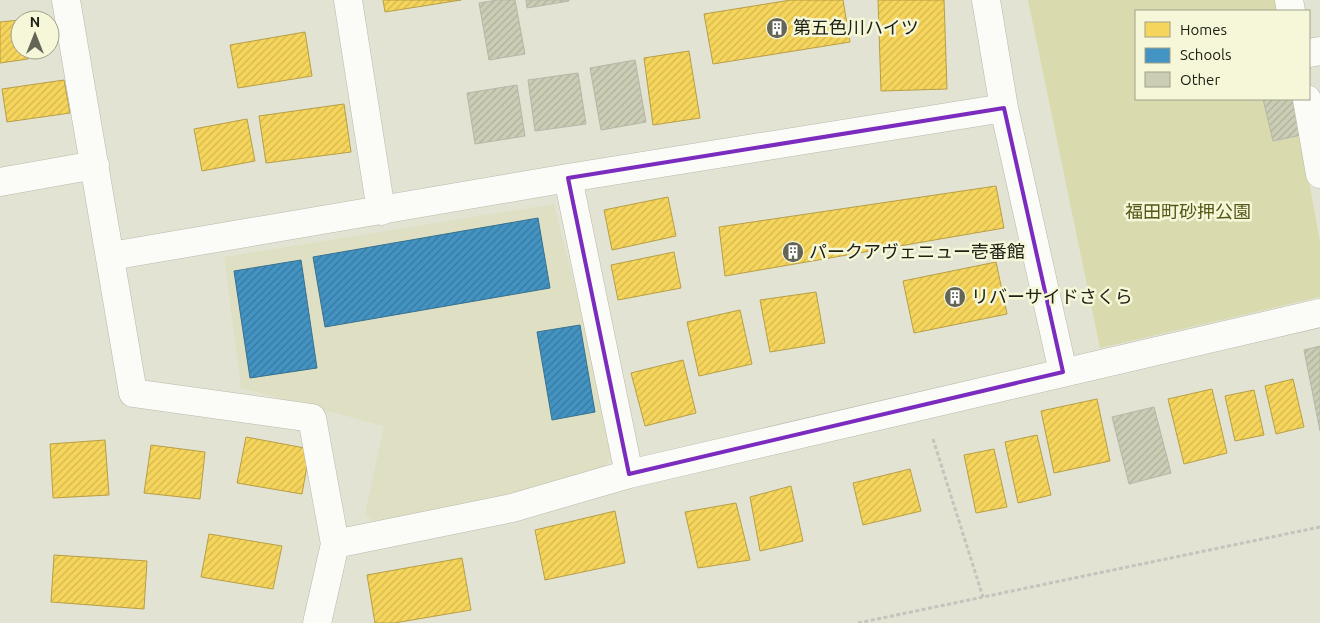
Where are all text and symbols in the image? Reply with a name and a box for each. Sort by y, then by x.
north arrow [10,10,60,60]
legend [1135,10,1310,100]
text: N [30,14,40,30]
building icon: 第五色川ハイツ [765,16,789,40]
place label: 第五色川ハイツ [793,17,919,37]
text: Homes [1180,21,1227,38]
text: Schools [1180,46,1231,63]
text: Other [1180,71,1220,88]
park label: 福田町砂押公園 [1125,201,1251,221]
building icon: パークアヴェニュー壱番館 [781,240,805,264]
place label: パークアヴェニュー壱番館 [809,241,1025,261]
building icon: リバーサイドさくら [943,285,967,309]
place label: リバーサイドさくら [971,286,1133,306]

